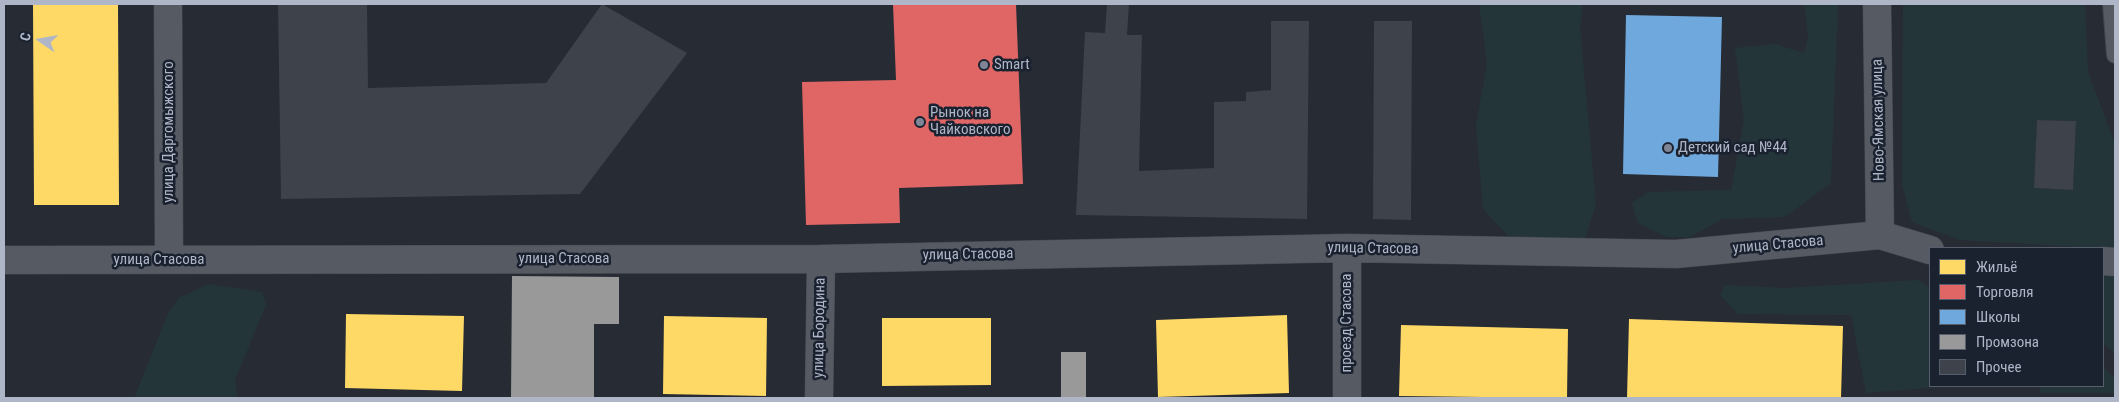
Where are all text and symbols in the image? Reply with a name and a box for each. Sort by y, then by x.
north arrow [15,15,65,65]
text: С [17,31,34,42]
place label: Smart [994,56,1030,74]
marker: Smart [978,59,990,71]
street label: Ново-Ямская улица [1869,59,1889,181]
street label: улица Даргомыжского [160,61,178,203]
place label: Рынок на Чайковского [930,104,1010,139]
marker: Рынок на Чайковского [914,116,926,128]
place label: Детский сад №44 [1678,139,1787,157]
marker: Детский сад №44 [1662,142,1674,154]
street label: улица Стасова [1732,232,1824,258]
street label: улица Стасова [1327,239,1419,259]
street label: улица Стасова [922,245,1014,265]
legend [1929,247,2104,387]
street label: улица Стасова [519,250,609,268]
street label: улица Стасова [114,251,204,269]
text: Жильё [1976,258,2017,276]
street label: проезд Стасова [1338,274,1356,372]
street label: улица Бородина [810,278,830,378]
text: Торговля [1976,283,2033,301]
text: Школы [1976,308,2021,326]
text: Промзона [1976,333,2039,351]
text: Прочее [1976,358,2022,376]

